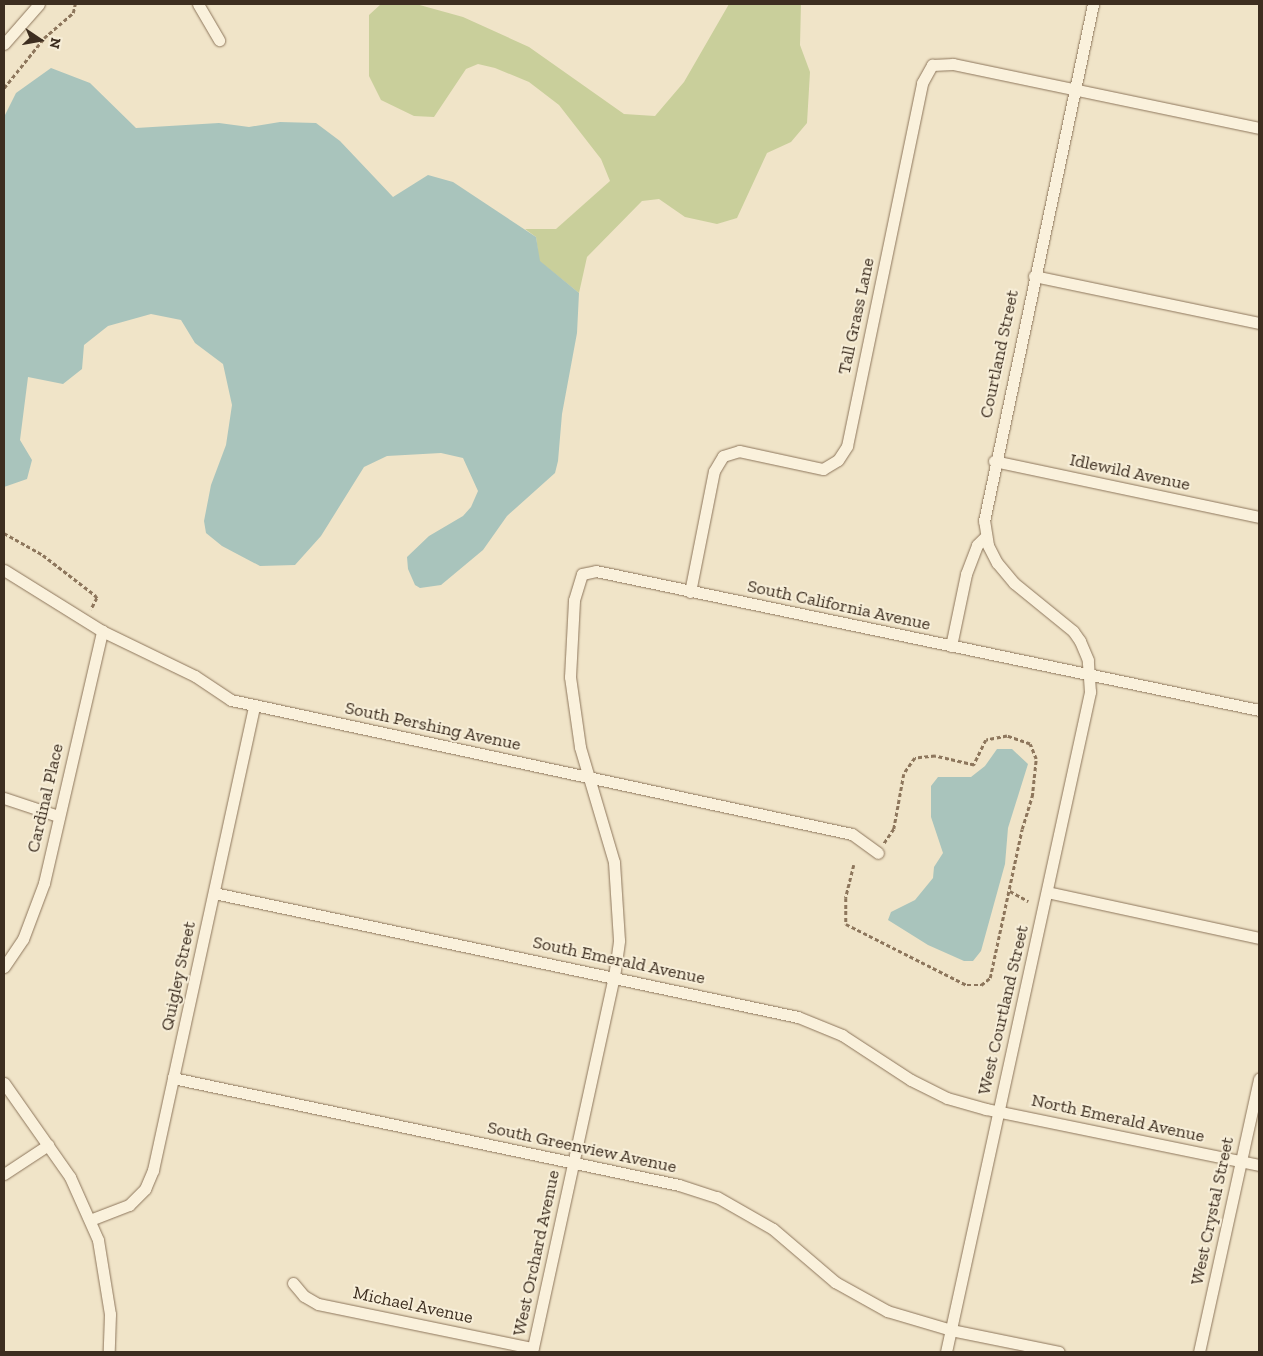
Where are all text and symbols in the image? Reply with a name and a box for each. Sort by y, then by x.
north arrow [15,15,65,65]
text: N [46,36,65,50]
street label: Tall Grass Lane [833,256,879,376]
street label: Courtland Street [975,288,1023,420]
street label: Idlewild Avenue [1068,449,1192,495]
street label: South California Avenue [745,575,933,635]
street label: South Pershing Avenue [343,697,523,755]
street label: Cardinal Place [22,741,68,855]
street label: Quigley Street [156,919,200,1033]
street label: West Courtland Street [973,923,1033,1097]
street label: South Emerald Avenue [530,931,708,989]
street label: North Emerald Avenue [1029,1089,1207,1147]
street label: South Greenview Avenue [485,1116,679,1178]
street label: West Crystal Street [1186,1135,1238,1287]
street label: West Orchard Avenue [508,1168,564,1338]
street label: Michael Avenue [351,1282,475,1328]

